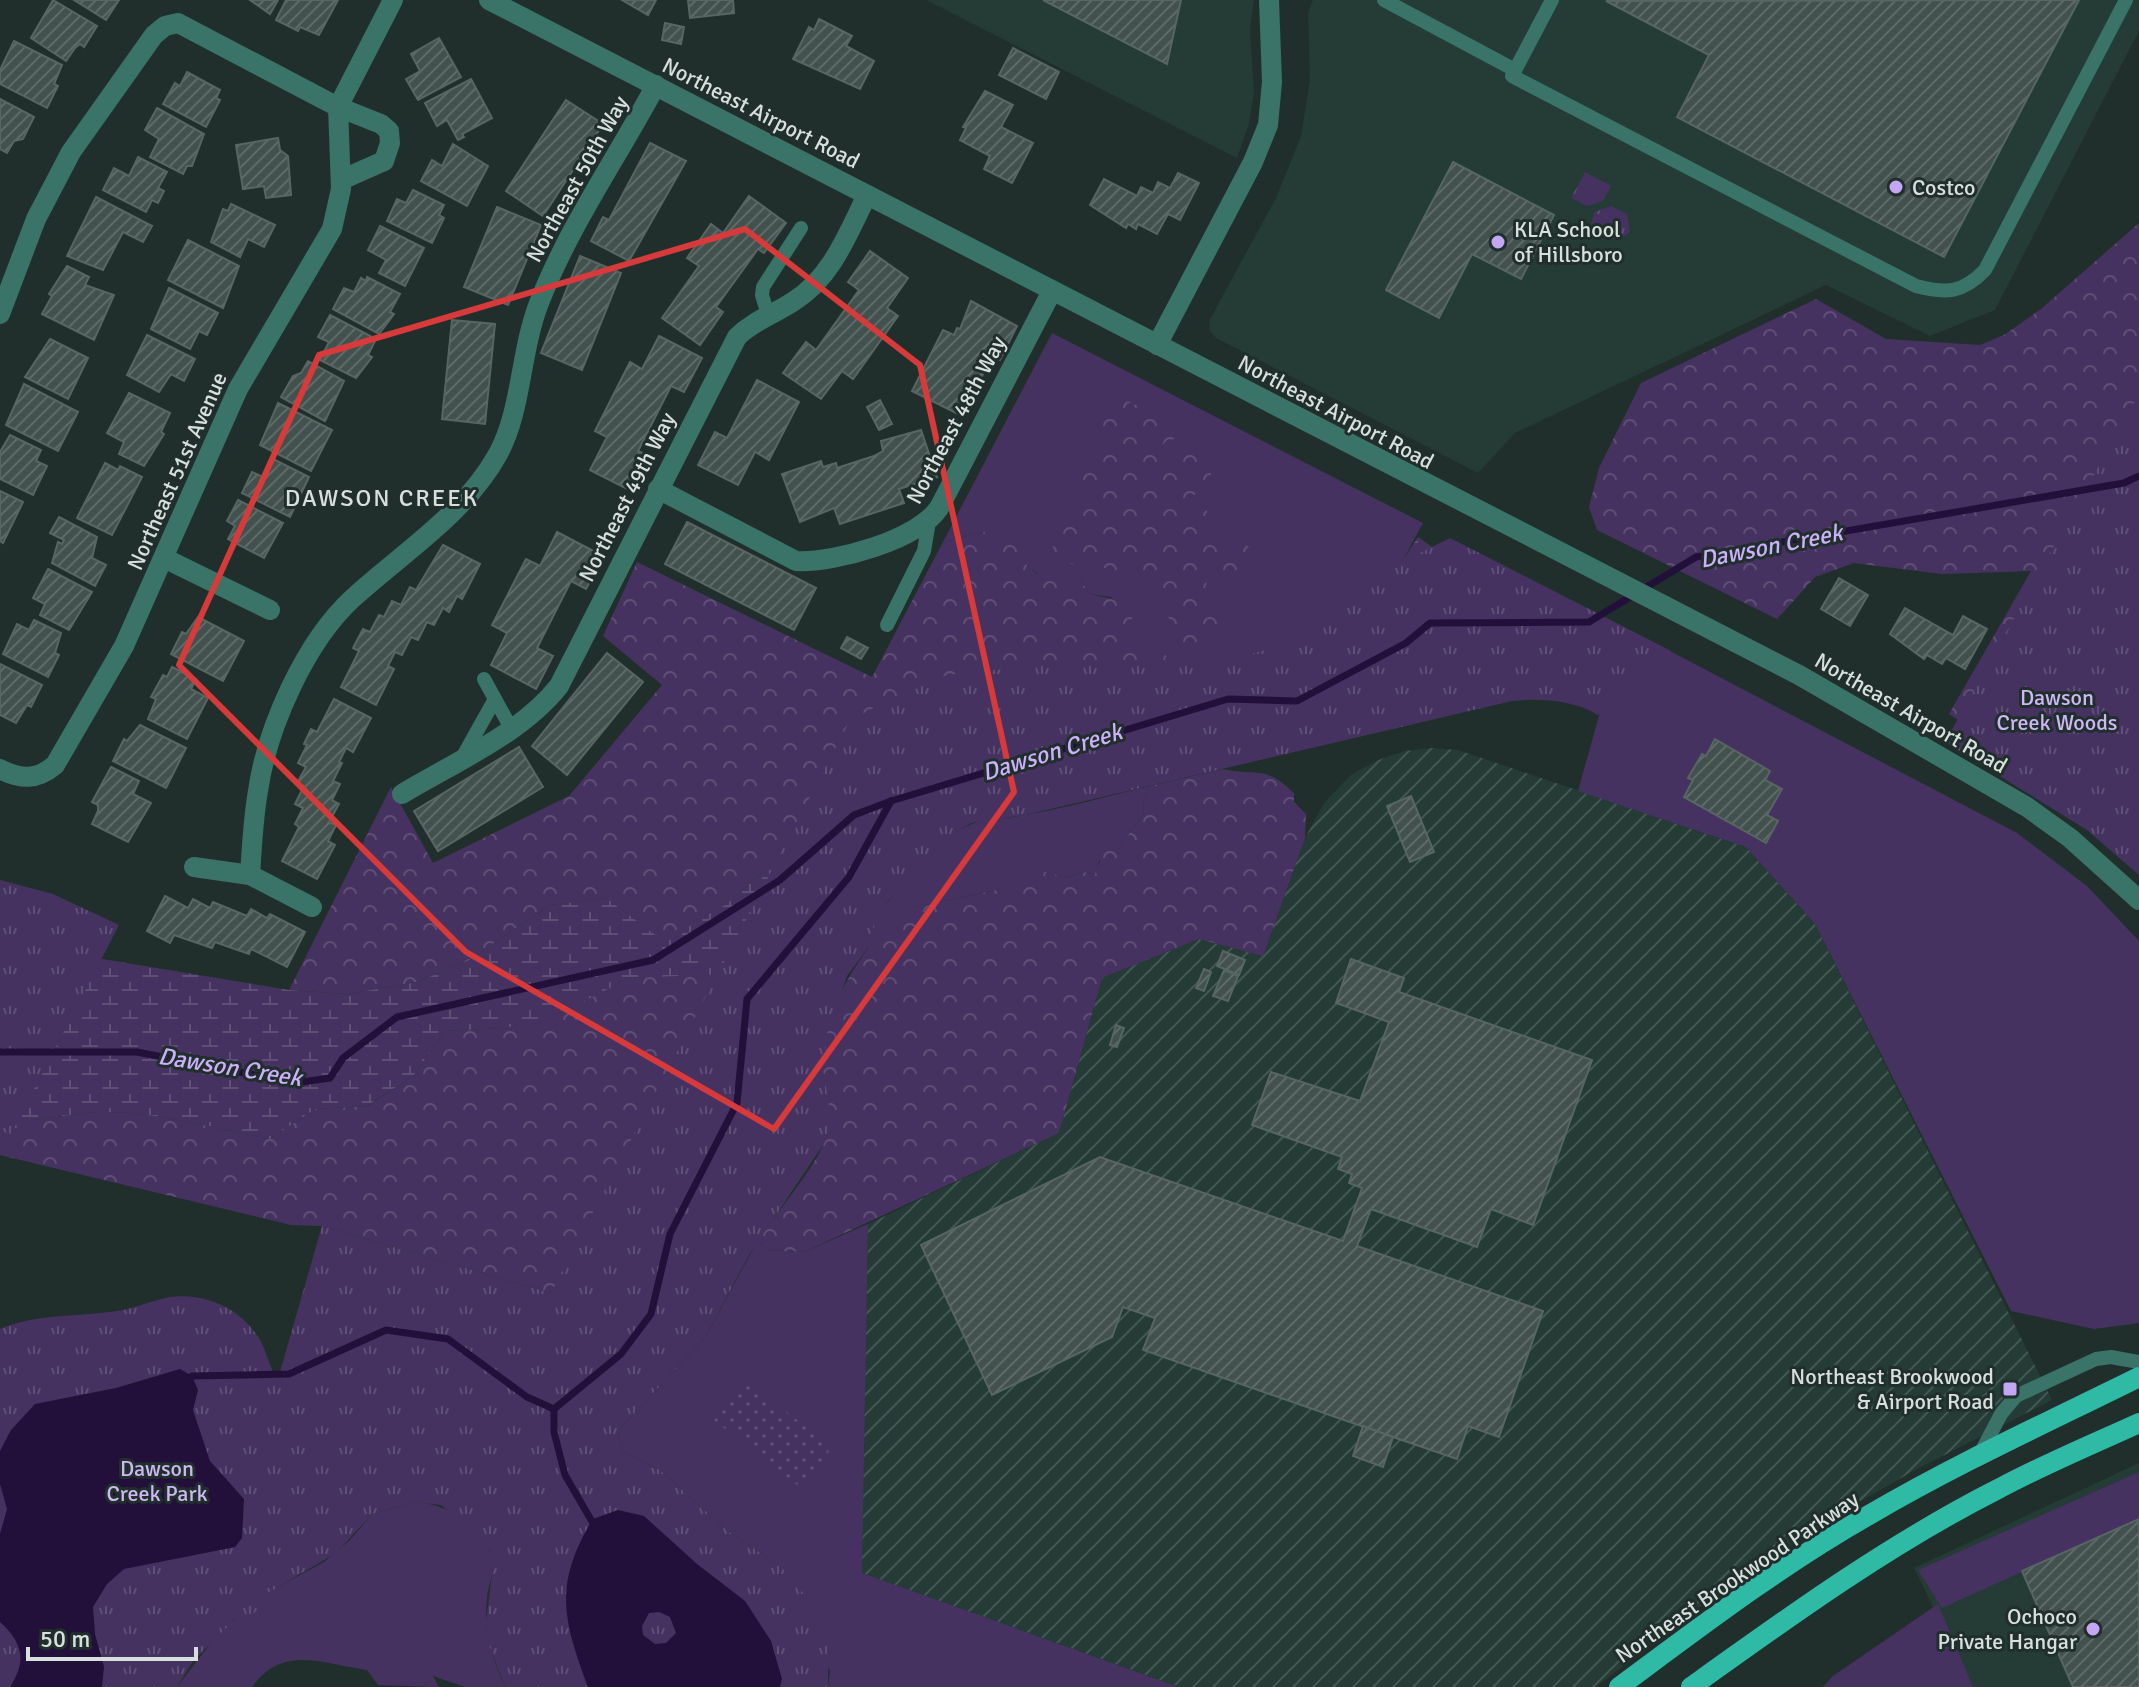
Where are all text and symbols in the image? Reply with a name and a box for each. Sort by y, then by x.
street label: Northeast Airport Road [658,52,864,174]
street label: Northeast 50th Way [520,90,634,267]
place label: Costco [1912,174,1975,201]
marker: Costco [1887,178,1905,196]
place label: KLA School of Hillsboro [1514,216,1623,268]
marker: KLA School of Hillsboro [1489,233,1507,251]
street label: Northeast 48th Way [900,331,1012,509]
street label: Northeast Airport Road [1234,349,1438,475]
street label: Northeast 51st Avenue [121,368,233,574]
street label: Northeast 49th Way [573,407,682,586]
district label: DAWSON CREEK [285,483,479,513]
water label: Dawson Creek [1697,517,1847,575]
street label: Northeast Airport Road [1810,647,2012,779]
park label: Dawson Creek Woods [1997,684,2117,736]
water label: Dawson Creek [978,716,1128,788]
water label: Dawson Creek [156,1041,306,1093]
place label: Northeast Brookwood & Airport Road [1790,1363,1994,1415]
marker: Northeast Brookwood & Airport Road [2001,1380,2019,1398]
park label: Dawson Creek Park [106,1455,208,1507]
street label: Northeast Brookwood Parkway [1610,1485,1864,1669]
place label: Ochoco Private Hangar [1938,1603,2077,1655]
scale bar [28,1611,196,1661]
marker: Ochoco Private Hangar [2084,1620,2102,1638]
text: 50 m [40,1624,90,1654]

